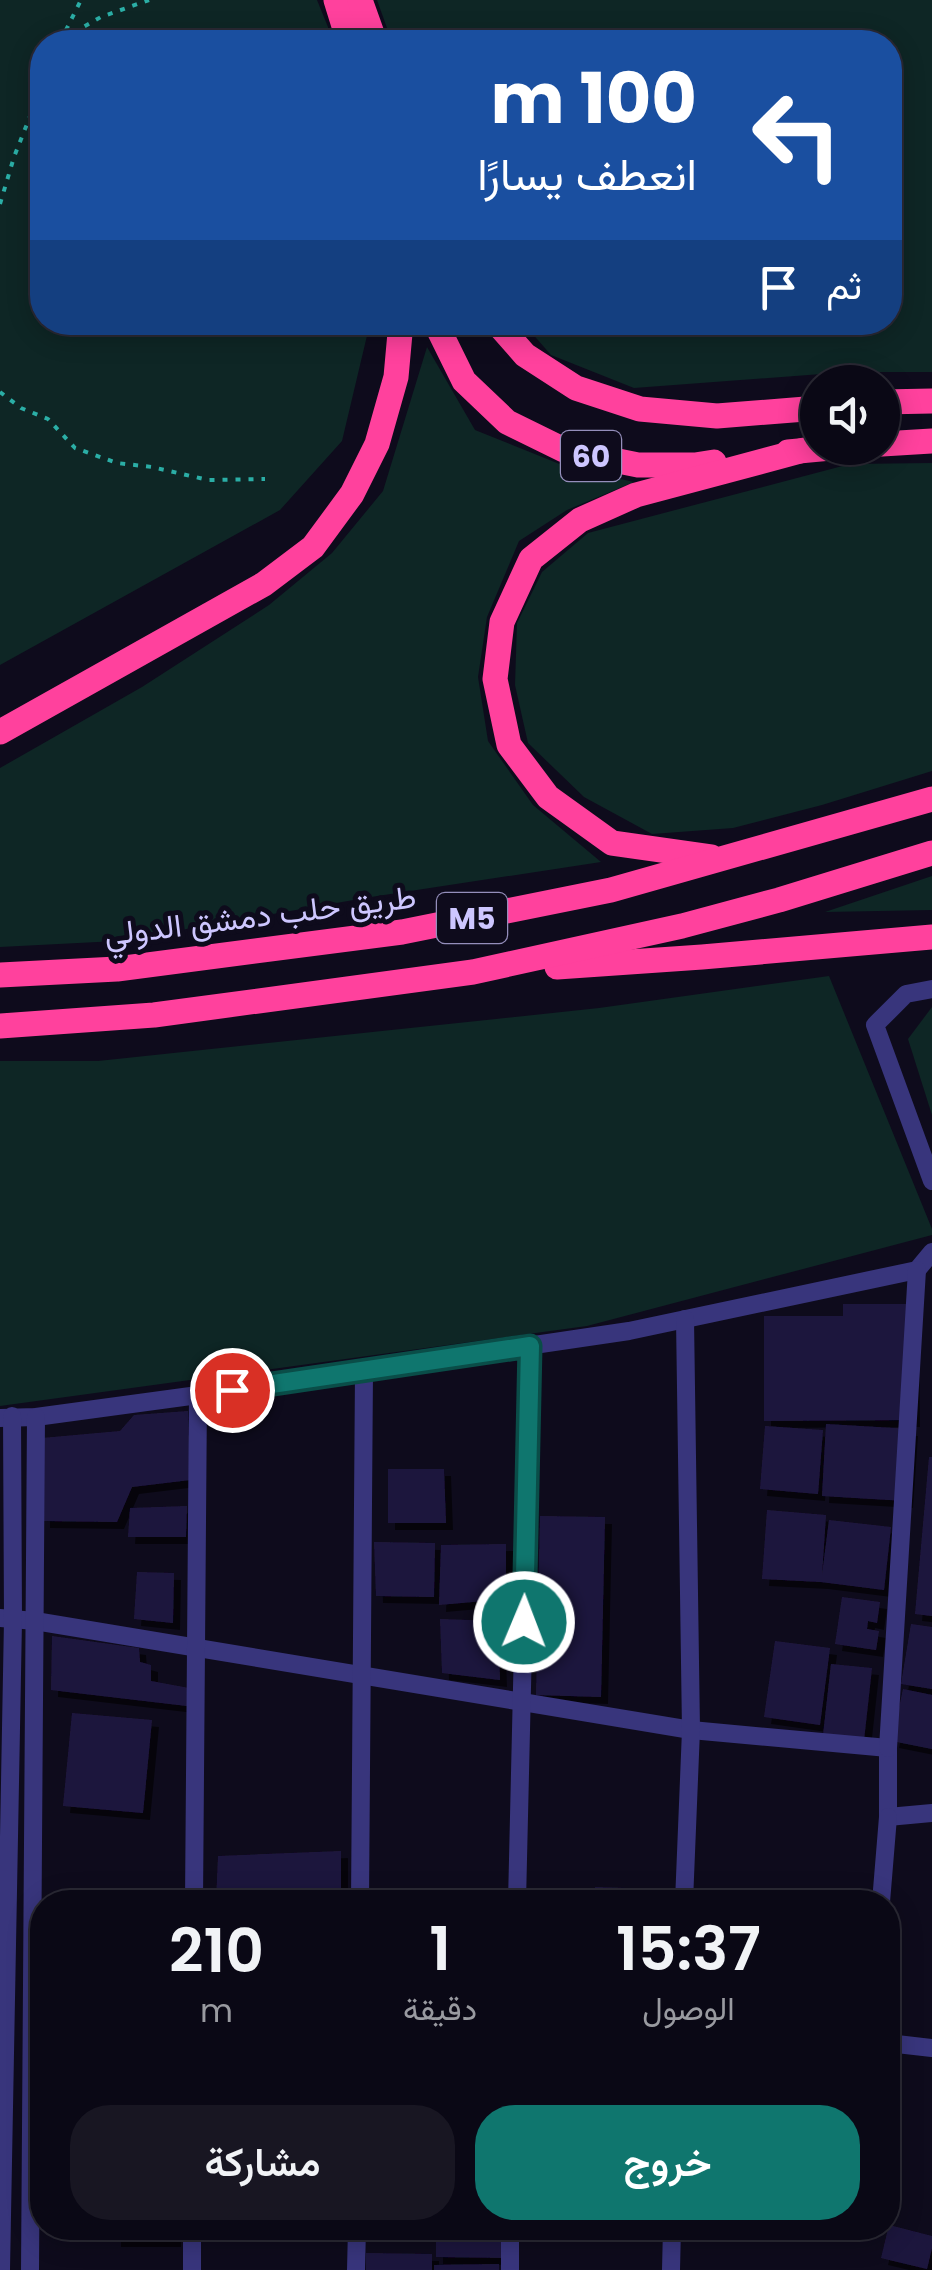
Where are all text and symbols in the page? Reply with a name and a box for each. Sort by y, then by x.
text: 100 m [490,49,697,148]
icon: left [732,70,862,200]
text: انعطف يسارًا [477,143,697,206]
text: ثم [826,259,862,312]
icon: arrive [751,260,806,315]
map controls [800,365,900,465]
button: sound [800,365,900,465]
road number: 60 [561,431,621,481]
street label: طريق حلب دمشق الدولي [101,874,419,960]
road number: M5 [437,893,507,943]
pin [190,1348,275,1433]
icon: arrive [205,1363,260,1418]
position arrow [472,1570,576,1674]
text: 1 [429,1907,451,1991]
text: 15:37 [616,1907,761,1991]
text: 210 [169,1909,264,1993]
text: دقيقة [403,1986,477,2031]
text: الوصول [642,1986,735,2031]
text: m [200,1988,233,2033]
button: مشاركة [70,2105,455,2220]
button: خروج [475,2105,860,2220]

